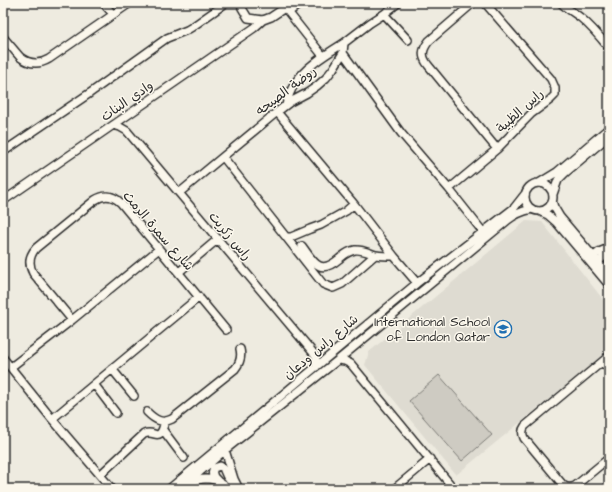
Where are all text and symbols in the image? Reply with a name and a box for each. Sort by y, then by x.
street label: روضة الصيحه [252,62,320,120]
street label: وادي البنات [97,76,157,126]
street label: راس الظبية [492,85,548,137]
street label: شارع سمرة الرمث [118,187,198,275]
street label: راس زكريت [204,208,256,264]
street label: شارع راس ودعان [280,310,362,384]
place label: International School of London Qatar [374,313,490,346]
school or university icon: International School of London Qatar [493,319,513,339]

